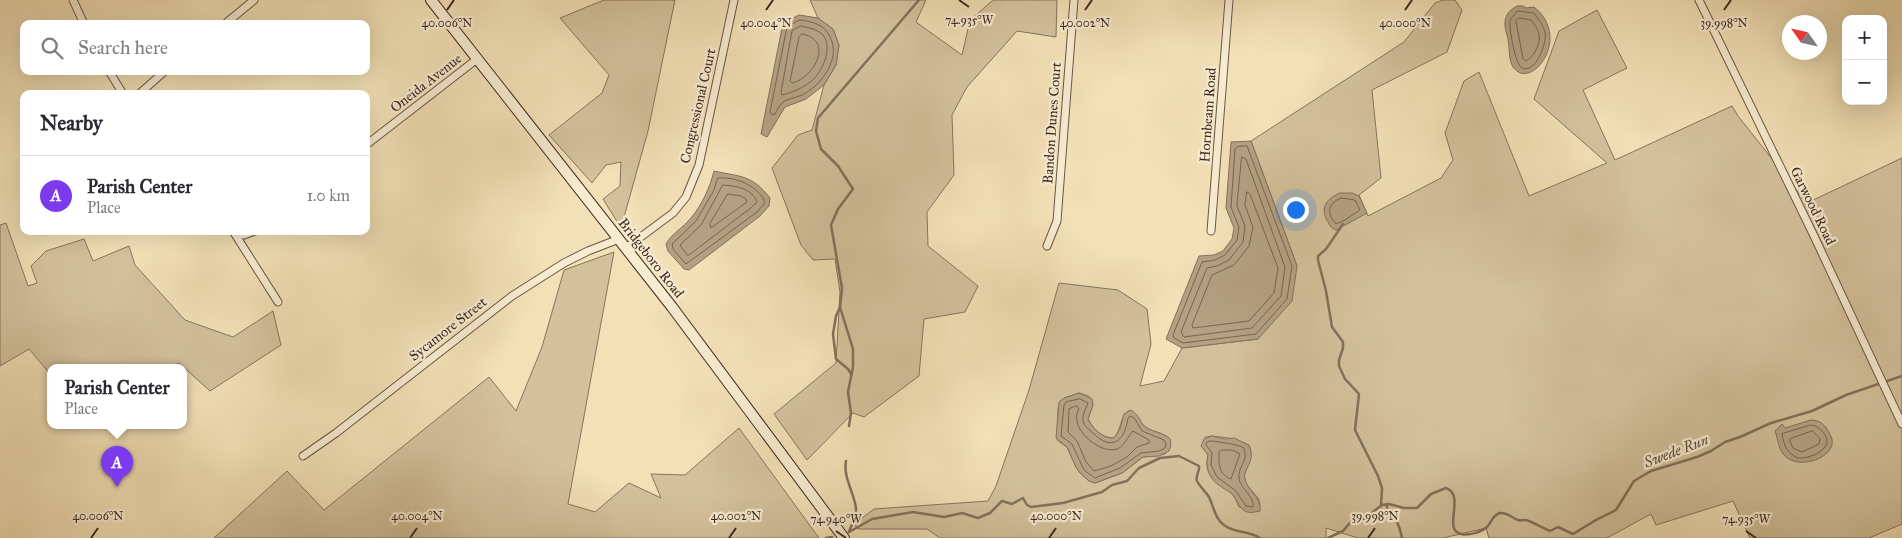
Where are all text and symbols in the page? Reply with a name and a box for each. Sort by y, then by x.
text: 74.935°W [945,13,994,27]
north arrow [1782,15,1827,60]
map controls [1842,15,1887,105]
button: + [1842,15,1887,60]
text: 40.006°N [422,16,472,30]
text: 40.004°N [740,16,792,30]
text: 40.002°N [1060,16,1110,30]
text: 40.000°N [1379,16,1431,30]
text: 39.998°N [1700,16,1748,30]
search box [20,20,370,75]
icon: search [38,34,66,62]
text: Search here [78,36,168,59]
street label: Congressional Court [676,47,720,165]
street label: Oneida Avenue [387,50,465,116]
button: − [1842,60,1887,105]
street label: Bandon Dunes Court [1039,62,1065,184]
street label: Hornbeam Road [1196,67,1220,163]
text: Nearby [40,110,103,136]
street label: Garwood Road [1787,164,1839,248]
text: Parish Center [87,175,192,198]
text: A [51,186,61,205]
text: 1.0 km [307,186,350,205]
your location [1283,197,1309,223]
text: Place [87,198,121,217]
street label: Bridgeboro Road [615,215,687,301]
street label: Sycamore Street [406,293,490,365]
popup [47,364,187,429]
text: Parish Center [64,376,170,399]
text: Place [64,399,98,418]
water label: Swede Run [1640,430,1711,472]
pin: A [101,446,133,487]
text: 40.006°N [73,509,123,523]
text: 40.004°N [391,509,443,523]
text: 40.002°N [711,509,761,523]
text: 40.000°N [1030,509,1082,523]
text: 39.998°N [1351,509,1399,523]
text: 74.940°W [810,512,862,526]
text: 74.935°W [1722,512,1771,526]

